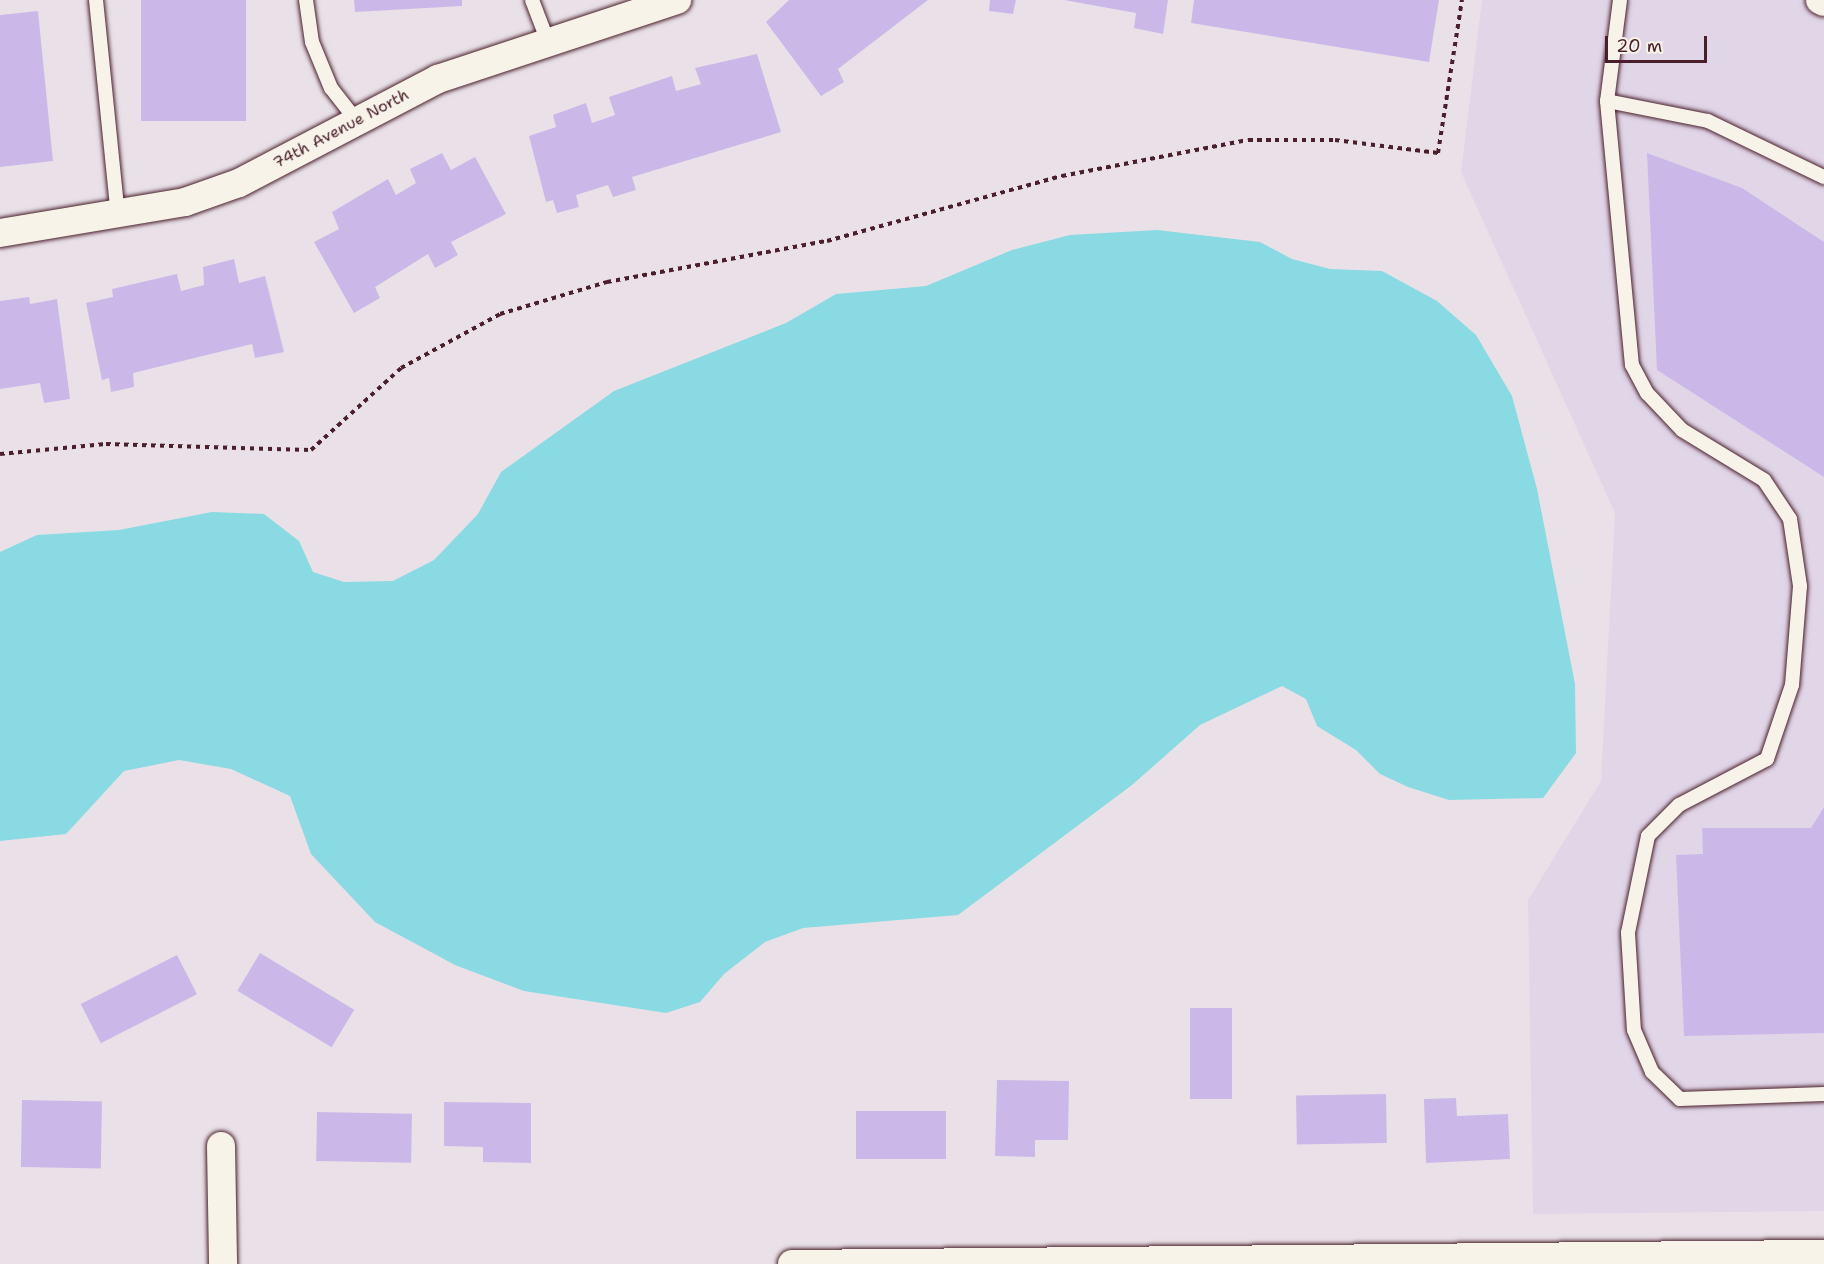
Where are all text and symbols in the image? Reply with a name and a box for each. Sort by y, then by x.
scale bar [1608,24,1710,62]
text: 20 m [1616,34,1662,58]
street label: 74th Avenue North [270,85,412,173]

